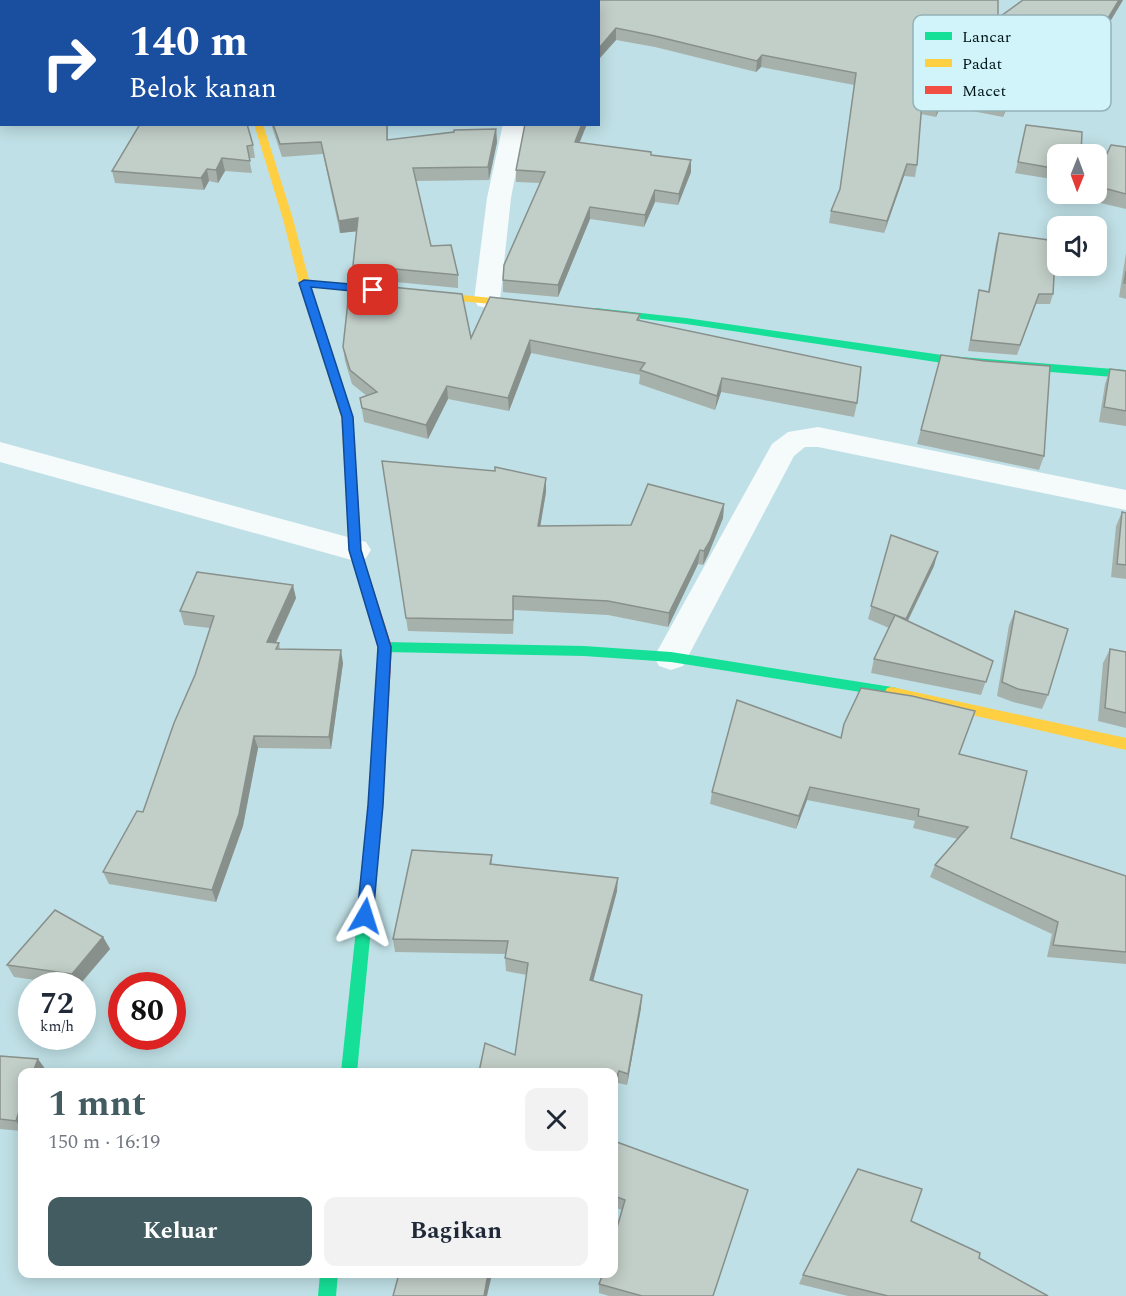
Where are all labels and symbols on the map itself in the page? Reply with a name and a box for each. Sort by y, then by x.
legend [913,15,1111,111]
text: Lancar [962,25,1011,49]
text: Padat [962,52,1002,76]
text: Macet [962,79,1007,103]
north arrow [1047,144,1107,204]
pin [347,264,398,315]
position arrow [333,884,397,948]
speed limit sign: 80 [108,972,186,1050]

